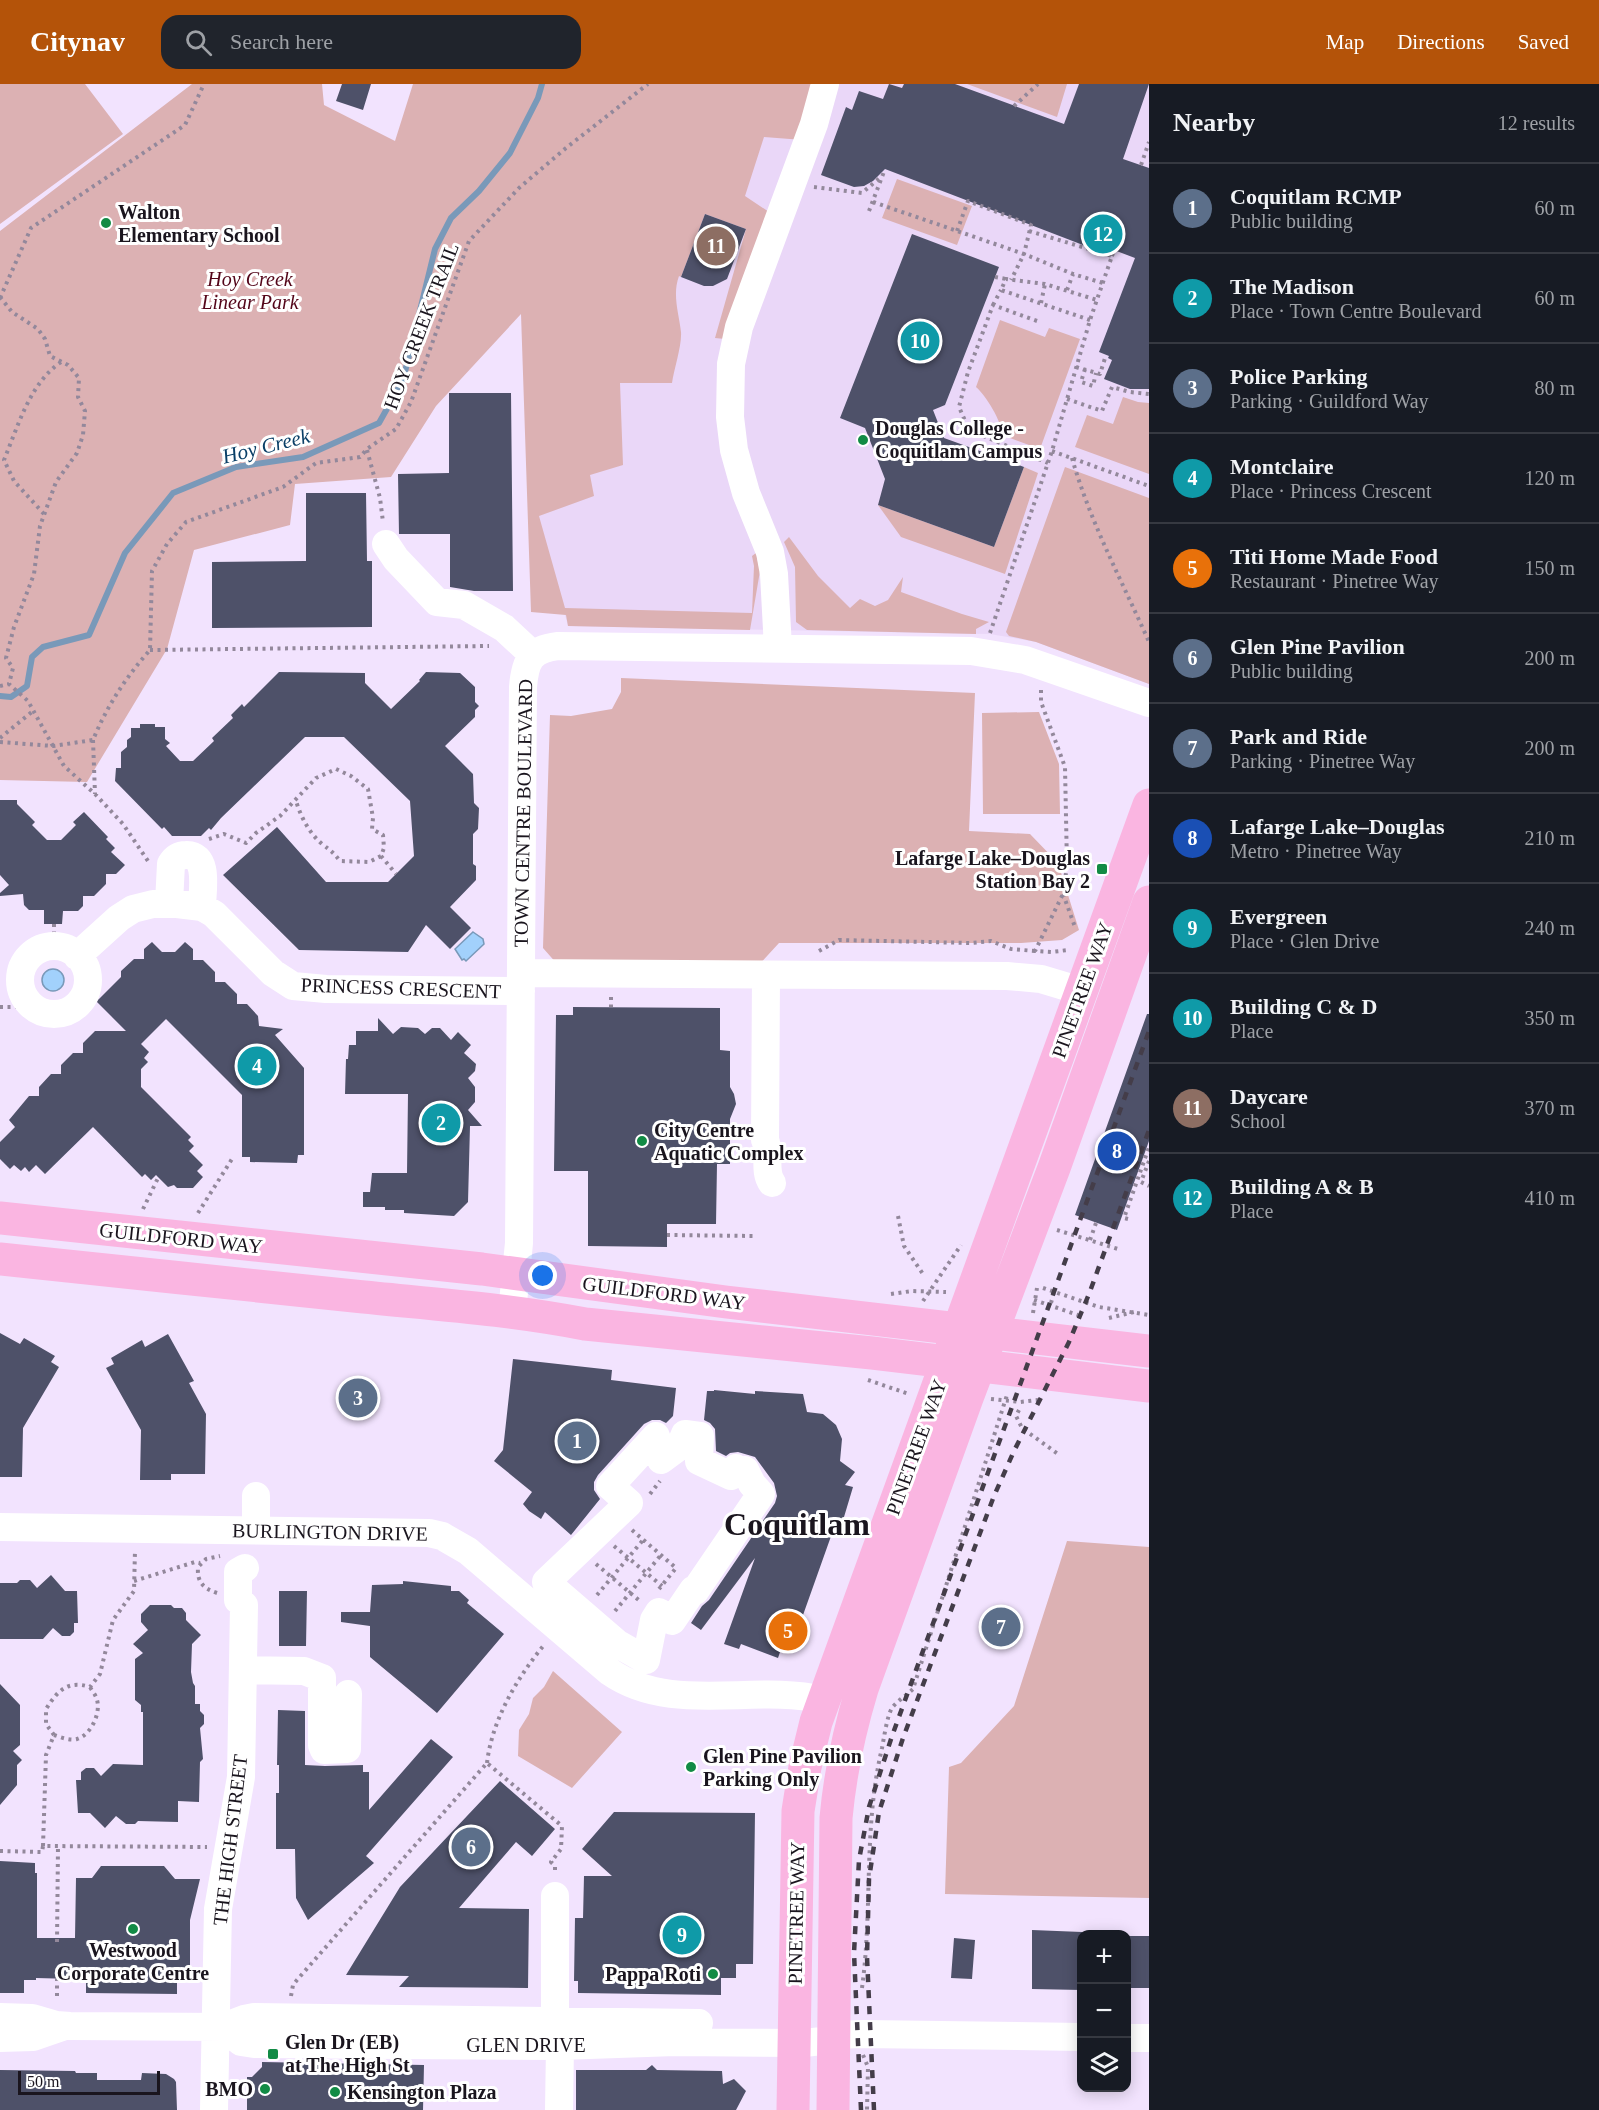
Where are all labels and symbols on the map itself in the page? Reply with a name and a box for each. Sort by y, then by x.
place label: Walton Elementary School [118,201,280,247]
pin: 12 [1084,212,1122,256]
marker: Walton Elementary School [99,216,113,230]
pin: 11 [696,224,736,268]
street label: HOY CREEK TRAIL [379,240,463,412]
park label: Hoy Creek Linear Park [200,268,300,313]
pin: 10 [900,318,940,364]
place label: Douglas College - Coquitlam Campus [875,417,1042,463]
water label: Hoy Creek [219,423,313,469]
marker: Douglas College - Coquitlam Campus [856,433,870,447]
street label: TOWN CENTRE BOULEVARD [510,679,536,947]
place label: Lafarge Lake–Douglas Station Bay 2 [895,847,1090,893]
marker: Lafarge Lake–Douglas Station Bay 2 [1095,862,1109,876]
street label: PINETREE WAY [1047,919,1117,1061]
street label: PRINCESS CRESCENT [300,974,502,1002]
pin: 4 [238,1044,276,1088]
pin: 2 [422,1100,460,1146]
place label: City Centre Aquatic Complex [654,1119,803,1165]
pin: 8 [1098,1128,1136,1174]
marker: City Centre Aquatic Complex [635,1134,649,1148]
street label: GUILDFORD WAY [98,1218,264,1258]
your location [528,1261,557,1290]
street label: GUILDFORD WAY [581,1272,747,1314]
pin: 3 [338,1376,378,1420]
street label: PINETREE WAY [881,1376,951,1518]
pin: 1 [558,1418,596,1464]
district label: Coquitlam [724,1506,870,1542]
street label: BURLINGTON DRIVE [232,1519,428,1545]
pin: 7 [982,1604,1020,1650]
pin: 5 [768,1608,808,1654]
place label: Glen Pine Pavilion Parking Only [703,1745,862,1791]
street label: THE HIGH STREET [209,1753,251,1927]
marker: Glen Pine Pavilion Parking Only [684,1760,698,1774]
pin: 6 [452,1824,490,1870]
street label: PINETREE WAY [784,1841,808,1985]
pin: 9 [662,1912,702,1958]
marker: Westwood Corporate Centre [126,1922,140,1936]
place label: Westwood Corporate Centre [57,1939,209,1985]
place label: Pappa Roti [605,1963,701,1986]
marker: Pappa Roti [706,1967,720,1981]
place label: Glen Dr (EB) at The High St [285,2031,410,2077]
street label: GLEN DRIVE [466,2034,586,2056]
marker: Glen Dr (EB) at The High St [266,2047,280,2061]
scale bar [18,2068,160,2096]
place label: BMO [205,2078,253,2100]
place label: Kensington Plaza [347,2081,496,2104]
marker: BMO [258,2082,272,2096]
marker: Kensington Plaza [328,2085,342,2099]

